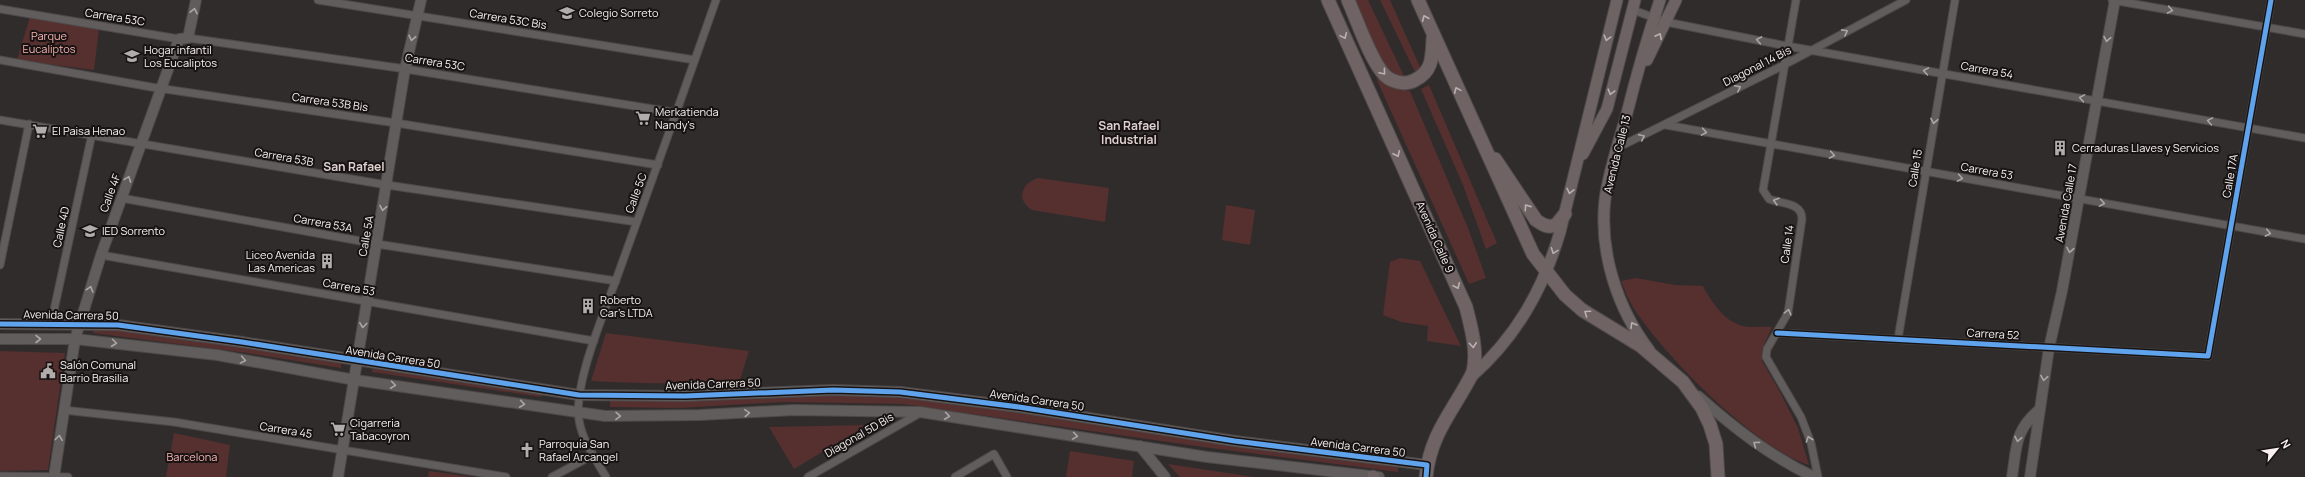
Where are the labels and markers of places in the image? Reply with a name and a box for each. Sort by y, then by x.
school or university icon: Colegio Sorreto [558,4,576,22]
place label: Colegio Sorreto [579,5,659,20]
place label: Hogar infantil Los Eucaliptos [144,42,217,70]
school or university icon: Hogar infantil Los Eucaliptos [123,47,141,65]
place label: Merkatienda Nandy's [655,104,719,132]
supermarket icon: Merkatienda Nandy's [634,109,652,127]
supermarket icon: El Paisa Henao [31,122,49,140]
place label: El Paisa Henao [52,123,126,138]
building icon: Cerraduras Llaves y Servicios [2051,139,2069,157]
place label: Cerraduras Llaves y Servicios [2072,140,2219,155]
school or university icon: IED Sorrento [81,222,99,240]
place label: IED Sorrento [102,223,166,238]
place label: Liceo Avenida Las Americas [246,247,315,275]
building icon: Liceo Avenida Las Americas [318,252,336,270]
place label: Roberto Car's LTDA [600,292,653,320]
building icon: Roberto Car's LTDA [579,297,597,315]
place label: Salón Comunal Barrio Brasilia [60,357,136,385]
public building icon: Salón Comunal Barrio Brasilia [39,362,57,380]
place label: Cigarreria Tabacoyron [350,415,409,443]
supermarket icon: Cigarreria Tabacoyron [329,420,347,438]
place label: Parroquía San Rafael Arcangel [539,436,618,464]
church icon: Parroquía San Rafael Arcangel [518,441,536,459]

